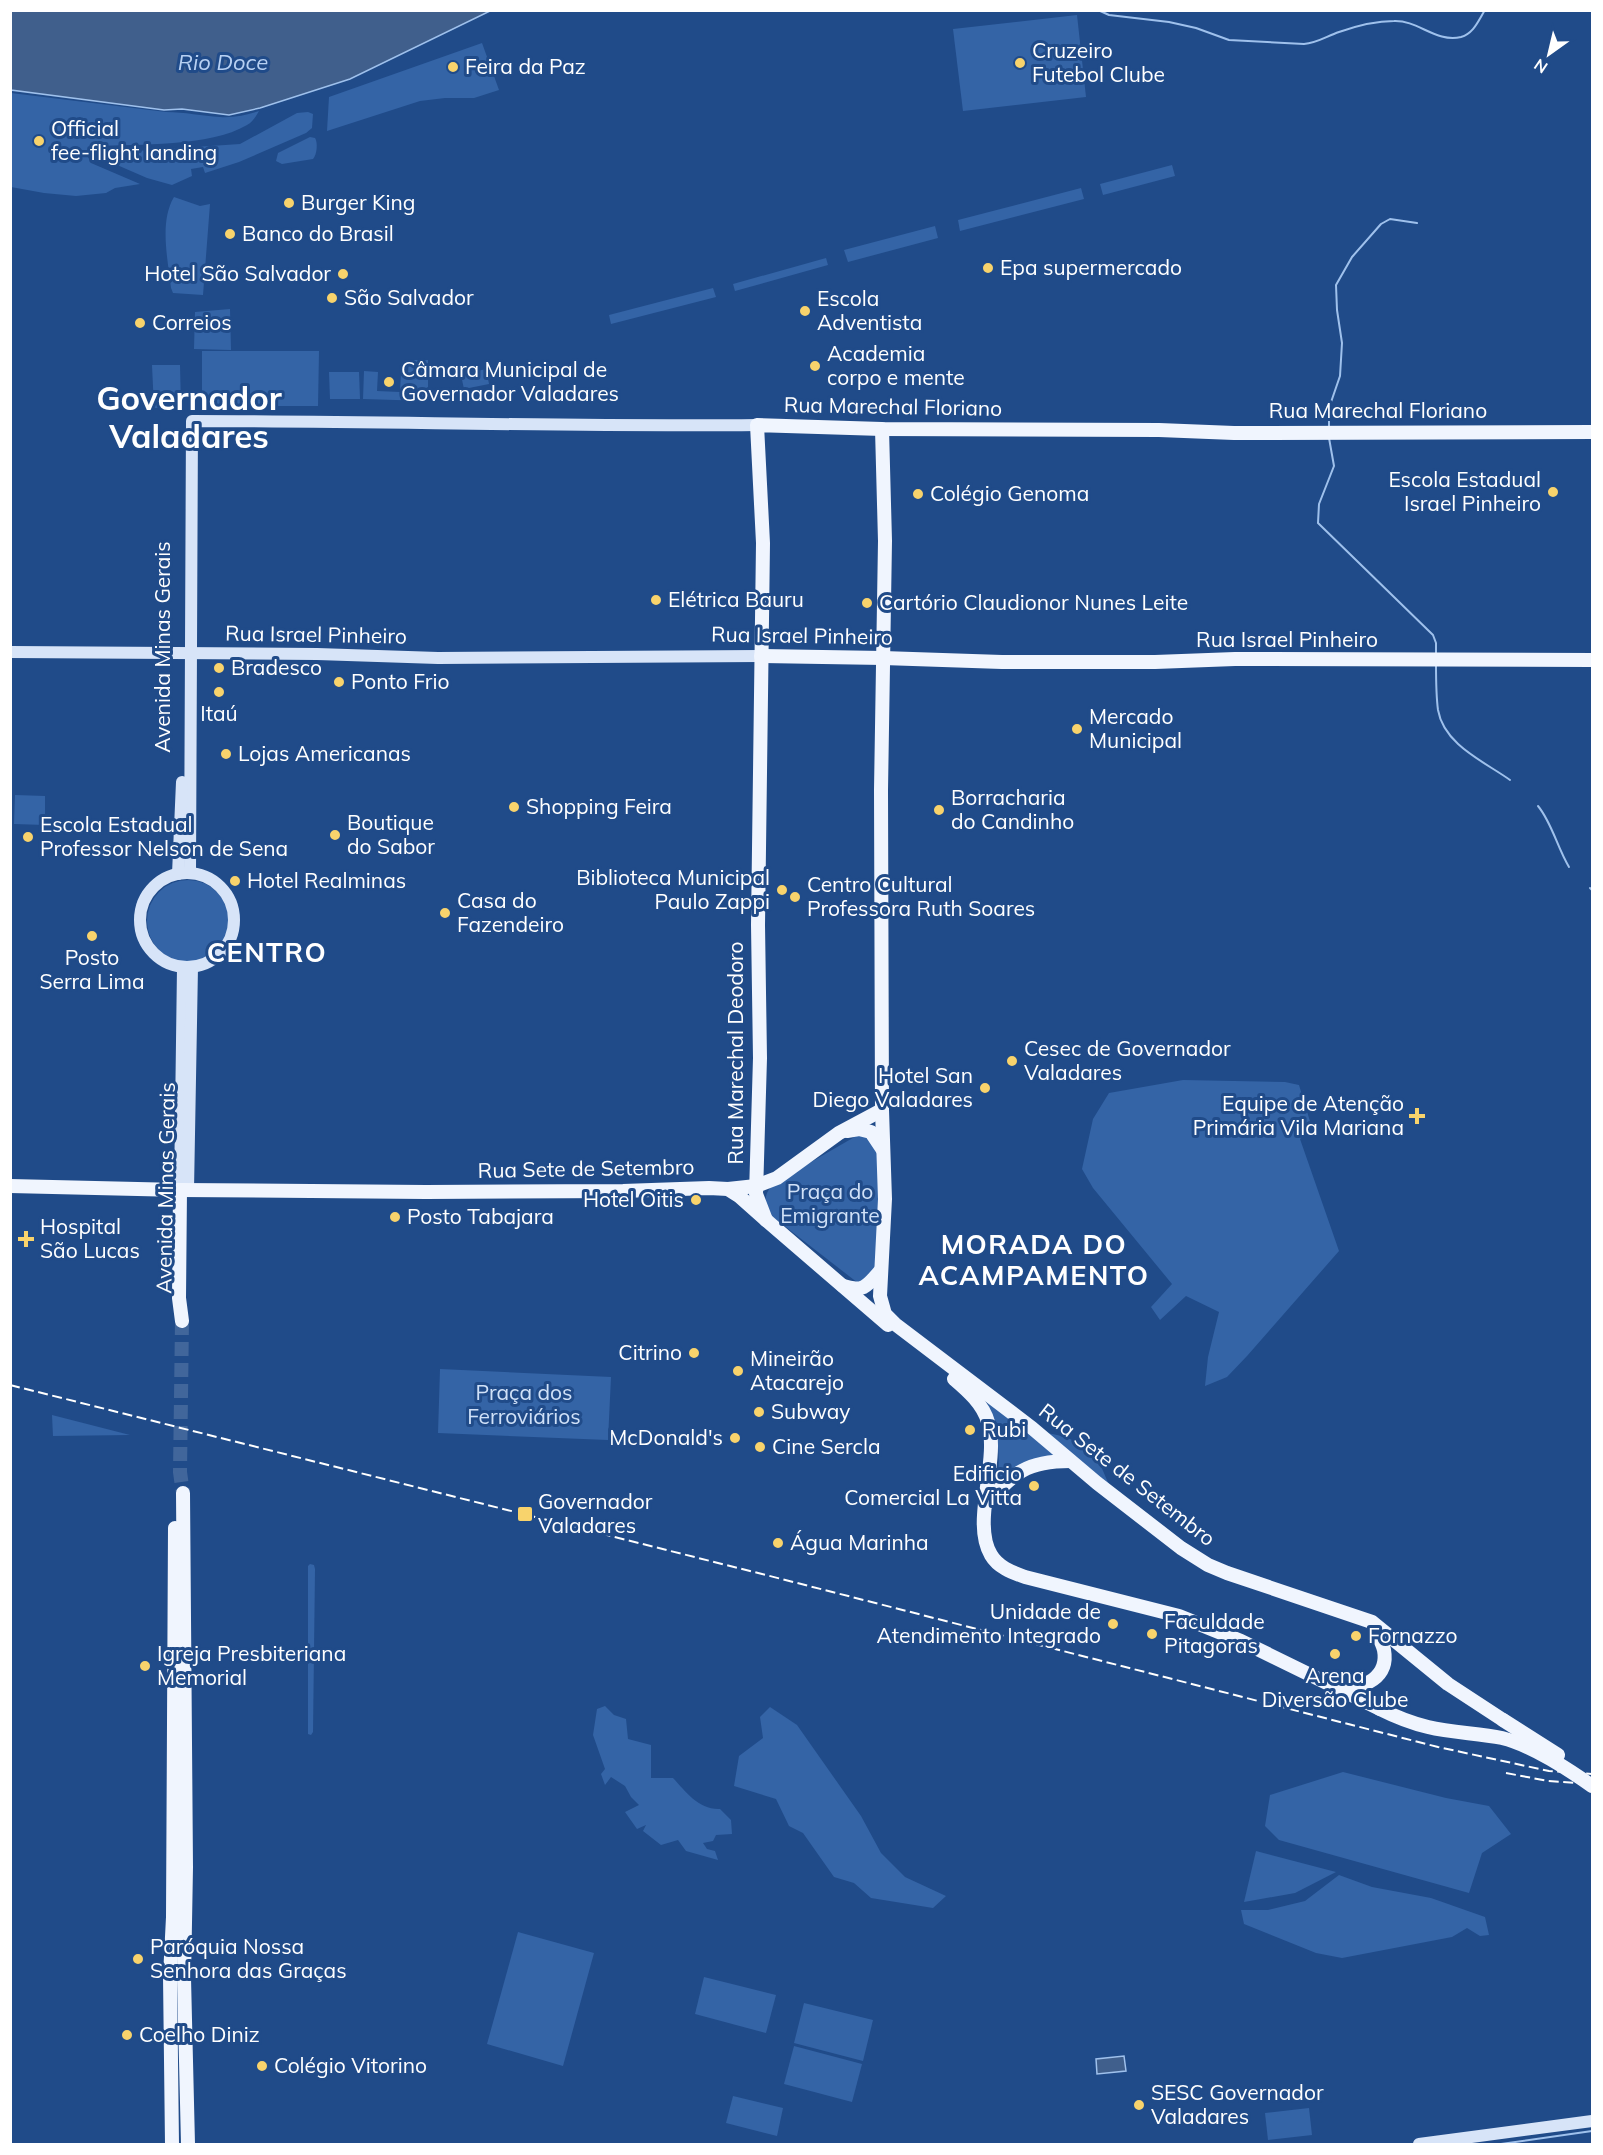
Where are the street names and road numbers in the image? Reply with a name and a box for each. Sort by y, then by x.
street label: Rua Marechal Floriano [784,391,1002,421]
street label: Rua Marechal Floriano [1269,397,1487,423]
street label: Avenida Minas Gerais [149,541,175,753]
street label: Rua Israel Pinheiro [225,619,407,649]
street label: Rua Israel Pinheiro [711,620,893,650]
street label: Rua Israel Pinheiro [1196,626,1378,652]
street label: Rua Marechal Deodoro [722,941,748,1165]
street label: Avenida Minas Gerais [150,1082,180,1294]
street label: Rua Sete de Setembro [477,1153,694,1183]
street label: Rua Sete de Setembro [1034,1397,1221,1551]

